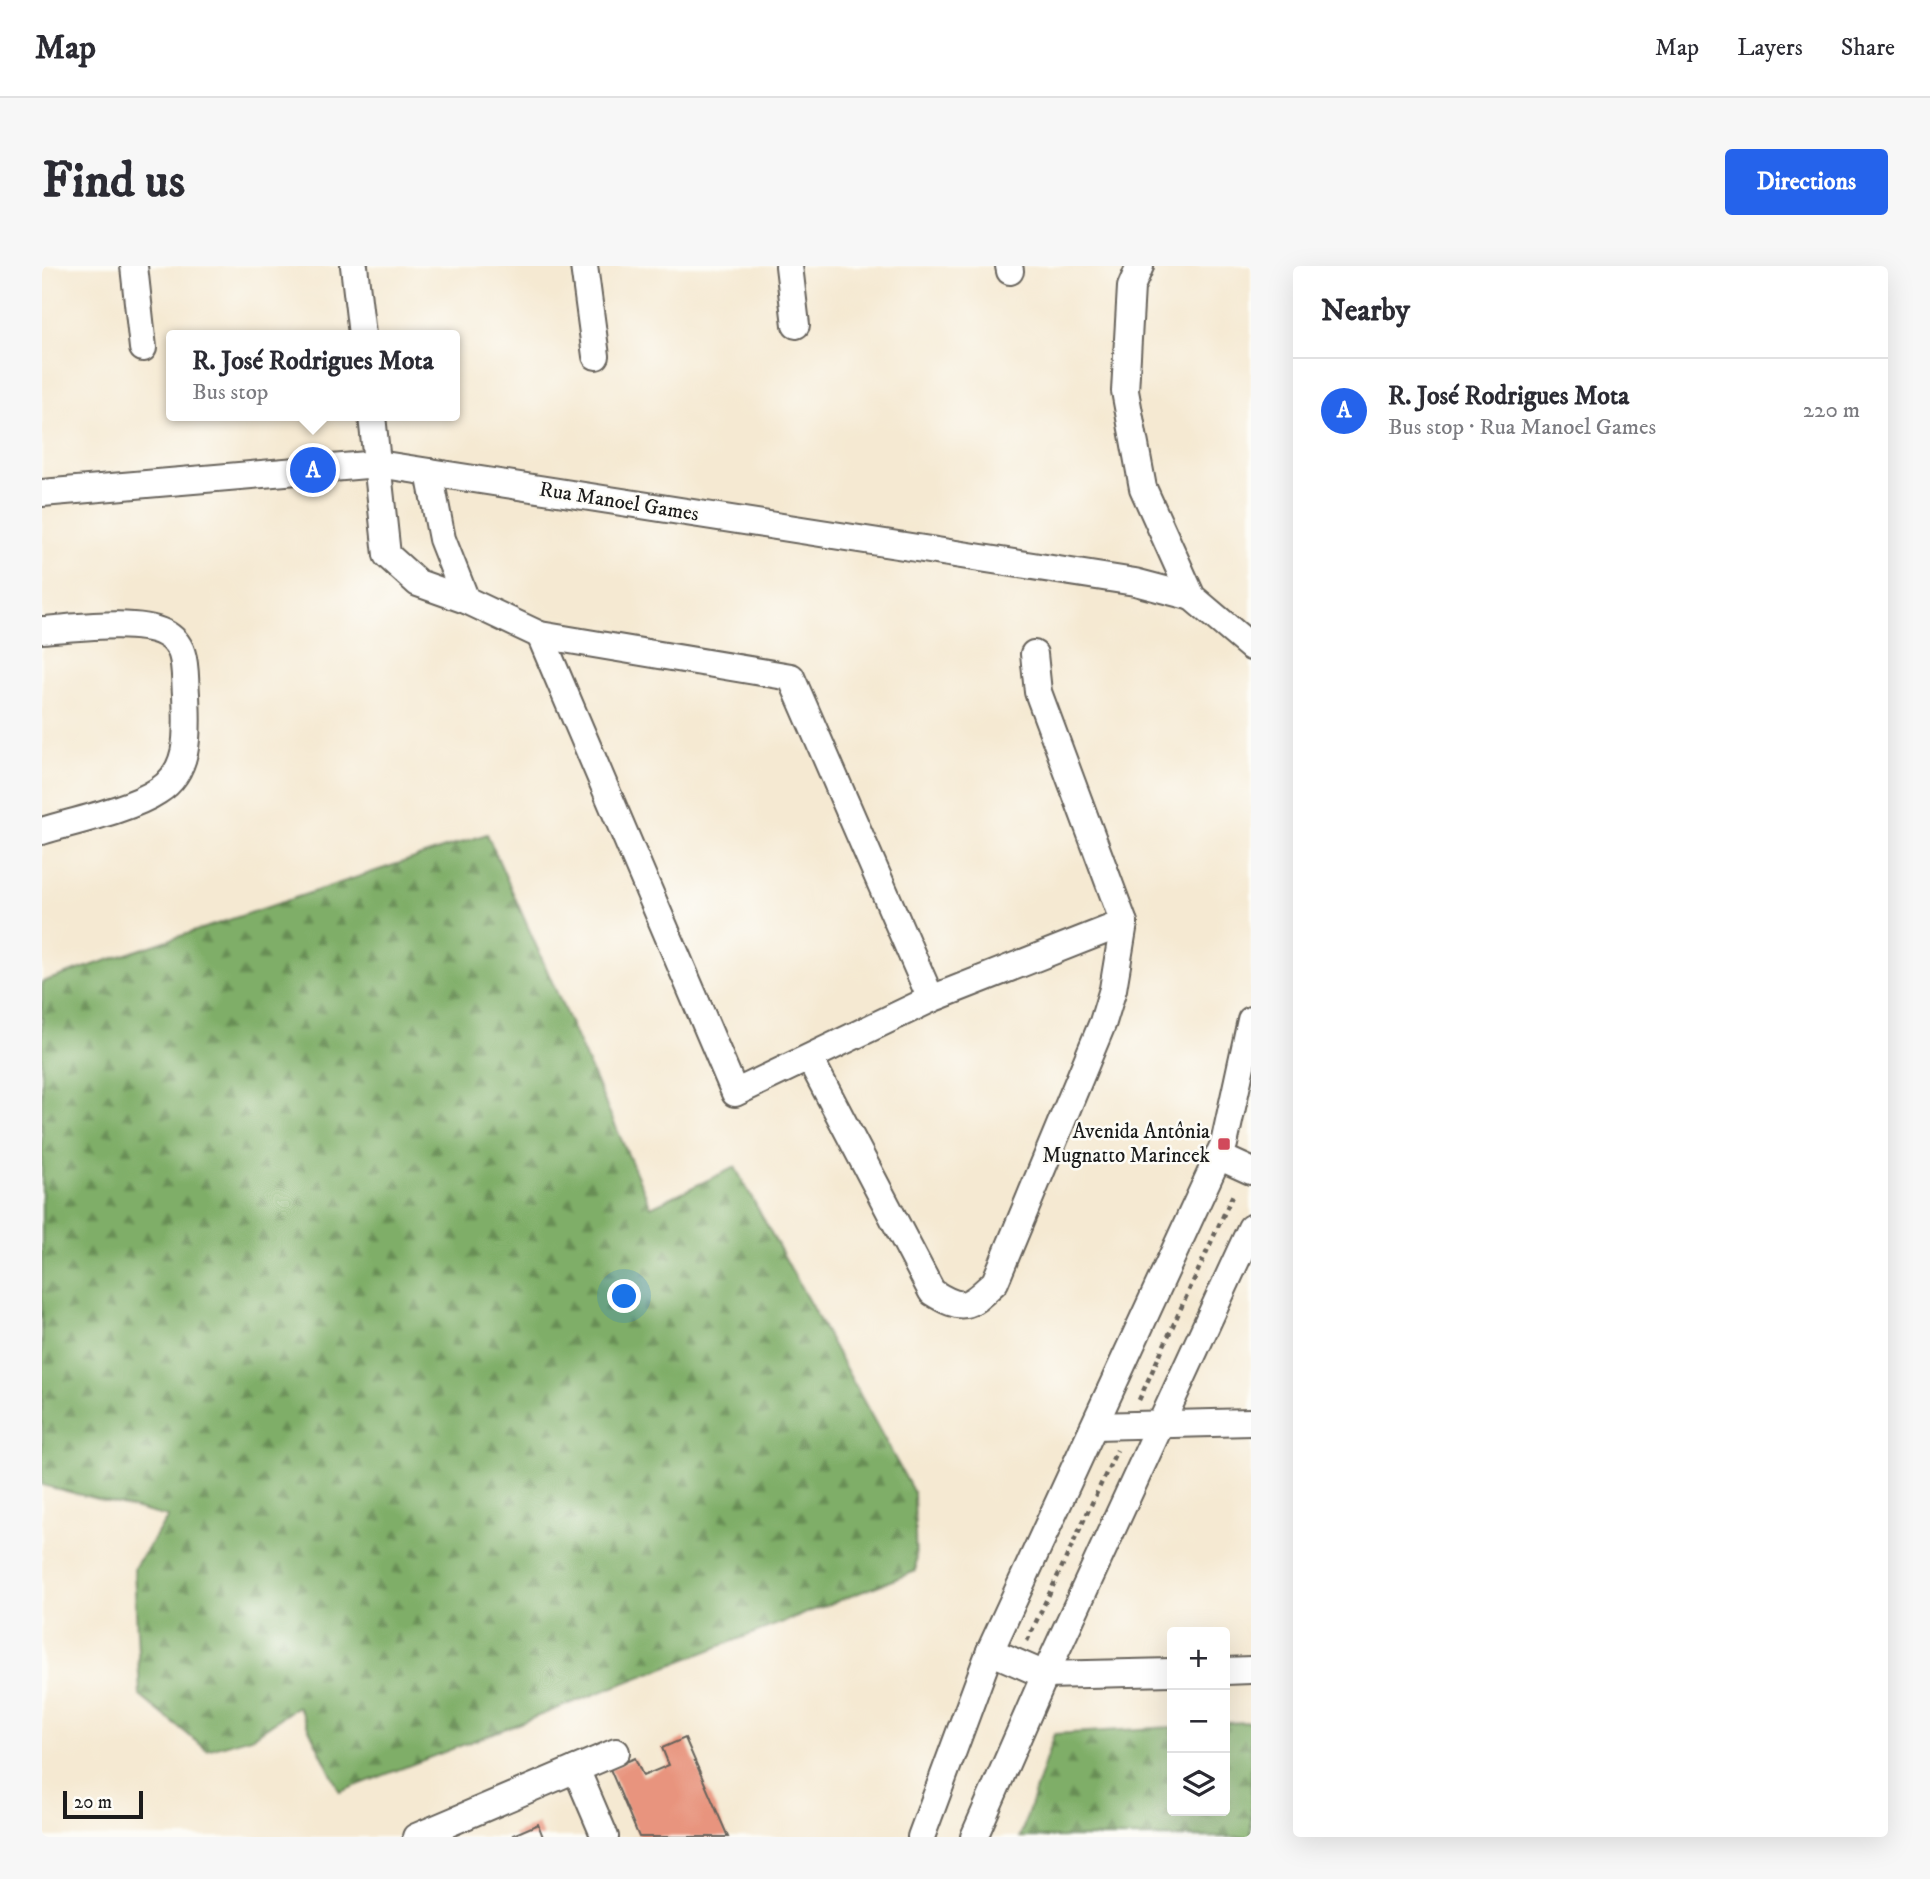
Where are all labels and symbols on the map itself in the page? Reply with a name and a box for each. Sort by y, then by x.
pin: A [290,444,336,496]
street label: Rua Manoel Games [537,477,701,527]
place label: Avenida Antônia Mugnatto Marincek [1042,1119,1211,1169]
marker: Avenida Antônia Mugnatto Marincek [1216,1136,1232,1152]
your location [607,1279,641,1313]
scale bar [63,1788,144,1820]

